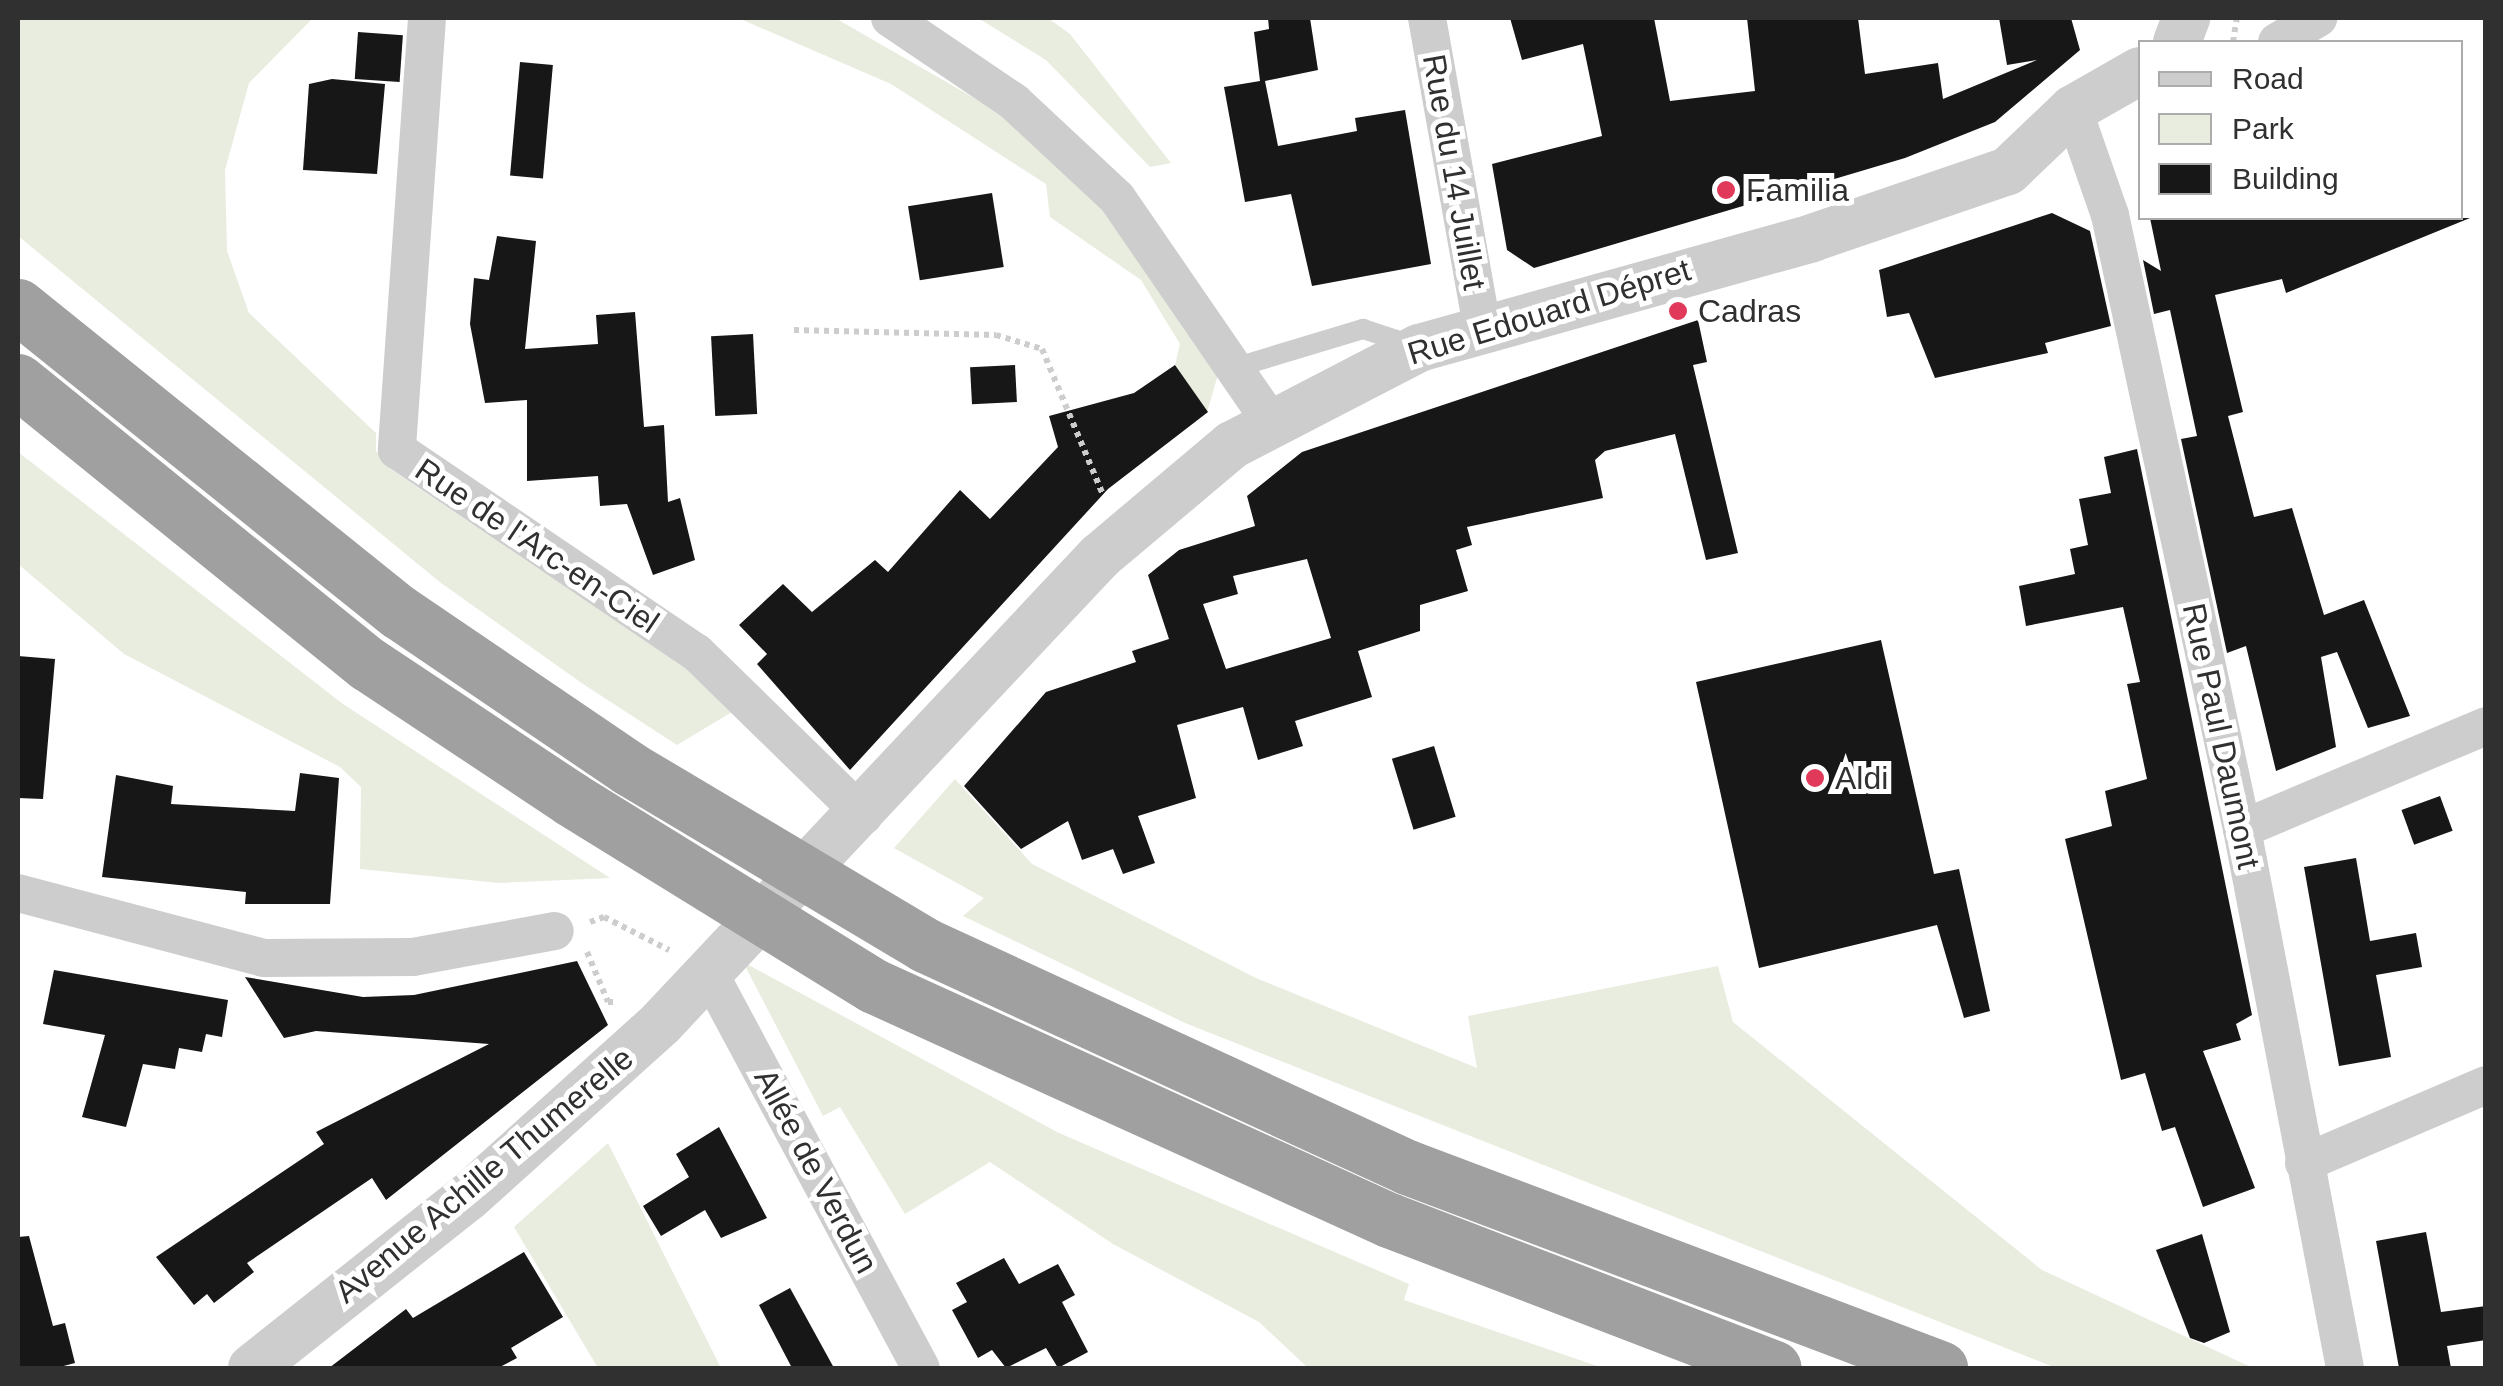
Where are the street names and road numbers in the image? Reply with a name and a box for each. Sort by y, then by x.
street label: Rue du 14 Juillet [1414,51,1494,293]
street label: Rue Edouard Dépret [1403,251,1695,373]
street label: Rue de l'Arc-en-Ciel [408,450,666,642]
street label: Rue Paul Daumont [2174,600,2268,872]
street label: Avenue Achille Thumerelle [326,1038,642,1312]
street label: Allée de Verdun [746,1062,886,1280]

